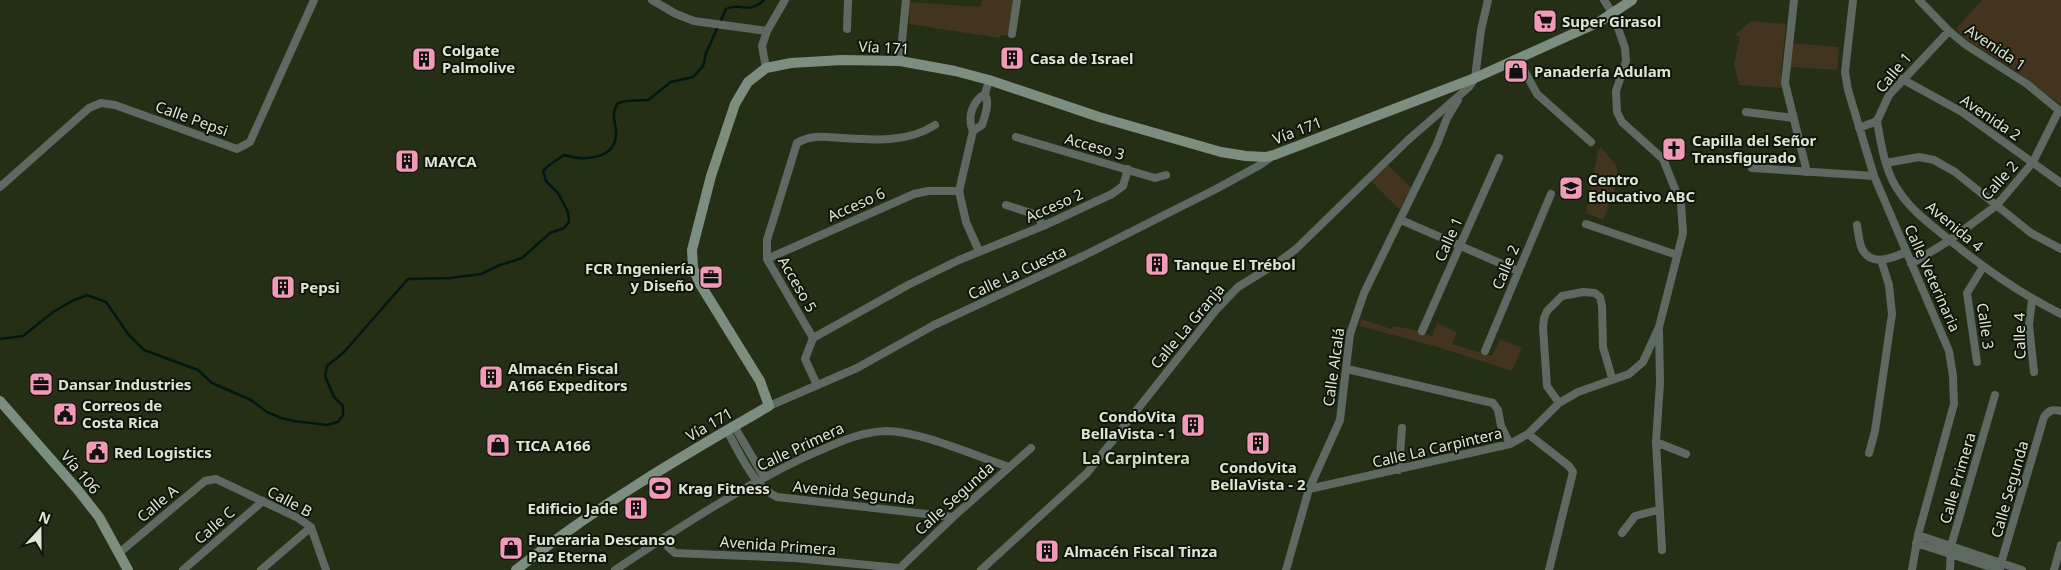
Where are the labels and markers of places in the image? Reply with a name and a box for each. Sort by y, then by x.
supermarket icon: Super Girasol [1532,8,1558,34]
place label: Super Girasol [1562,11,1661,31]
place label: Colgate Palmolive [442,40,515,77]
building icon: Casa de Israel [999,45,1025,71]
building icon: Colgate Palmolive [411,46,437,72]
place label: Casa de Israel [1030,48,1134,68]
shop icon: Panadería Adulam [1503,58,1529,84]
place label: Panadería Adulam [1534,61,1671,81]
place label: Capilla del Señor Transfigurado [1692,130,1817,167]
church icon: Capilla del Señor Transfigurado [1661,136,1687,162]
building icon: MAYCA [394,148,420,174]
place label: MAYCA [424,151,477,171]
place label: Centro Educativo ABC [1588,169,1696,206]
school or university icon: Centro Educativo ABC [1558,175,1584,201]
building icon: Tanque El Trébol [1144,251,1170,277]
place label: Tanque El Trébol [1174,254,1296,274]
place label: FCR Ingeniería y Diseño [585,258,694,295]
office icon: FCR Ingeniería y Diseño [698,264,724,290]
building icon: Pepsi [270,274,296,300]
place label: Pepsi [300,277,340,297]
place label: Almacén Fiscal A166 Expeditors [508,358,628,395]
building icon: Almacén Fiscal A166 Expeditors [478,364,504,390]
office icon: Dansar Industries [28,371,54,397]
place label: Dansar Industries [58,374,191,394]
place label: Correos de Costa Rica [82,395,162,432]
public building icon: Correos de Costa Rica [52,401,78,427]
place label: CondoVita BellaVista - 1 [1081,406,1176,443]
building icon: CondoVita BellaVista - 1 [1180,412,1206,438]
building icon: CondoVita BellaVista - 2 [1245,430,1271,456]
shop icon: TICA A166 [485,432,511,458]
place label: TICA A166 [516,435,591,455]
public building icon: Red Logistics [84,439,110,465]
place label: Red Logistics [114,442,212,462]
place label: CondoVita BellaVista - 2 [1210,457,1306,494]
sports icon: Krag Fitness [647,475,673,501]
place label: Krag Fitness [678,478,770,498]
building icon: Edificio Jade [623,495,649,521]
place label: Edificio Jade [527,498,618,518]
place label: Funeraria Descanso Paz Eterna [528,529,675,566]
shop icon: Funeraria Descanso Paz Eterna [498,535,524,561]
building icon: Almacén Fiscal Tinza [1034,538,1060,564]
place label: Almacén Fiscal Tinza [1064,541,1217,561]

